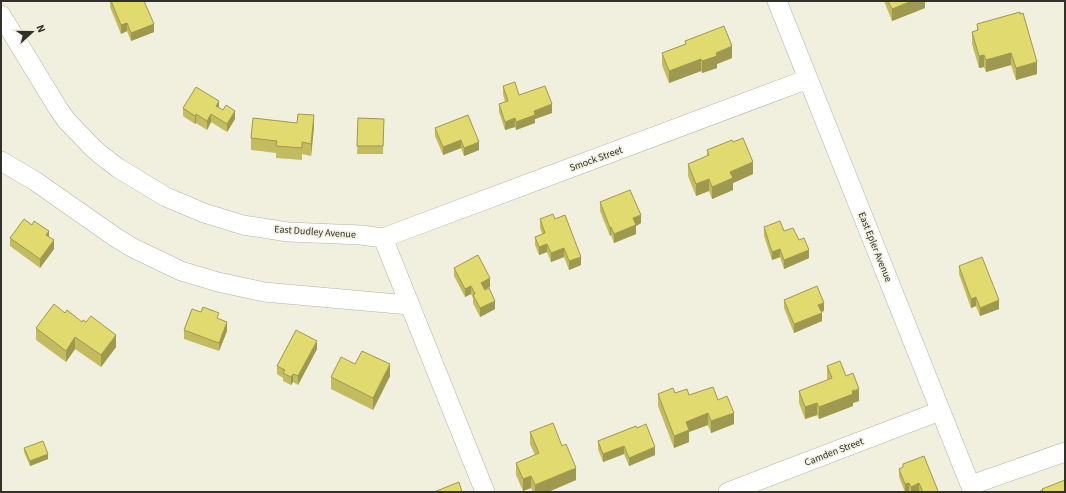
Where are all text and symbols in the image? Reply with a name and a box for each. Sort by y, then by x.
north arrow [12,12,52,52]
text: N [33,22,49,35]
street label: Smock Street [567,143,625,175]
street label: East Epler Avenue [855,210,895,284]
street label: East Dudley Avenue [274,222,356,242]
street label: Camden Street [803,434,866,470]

